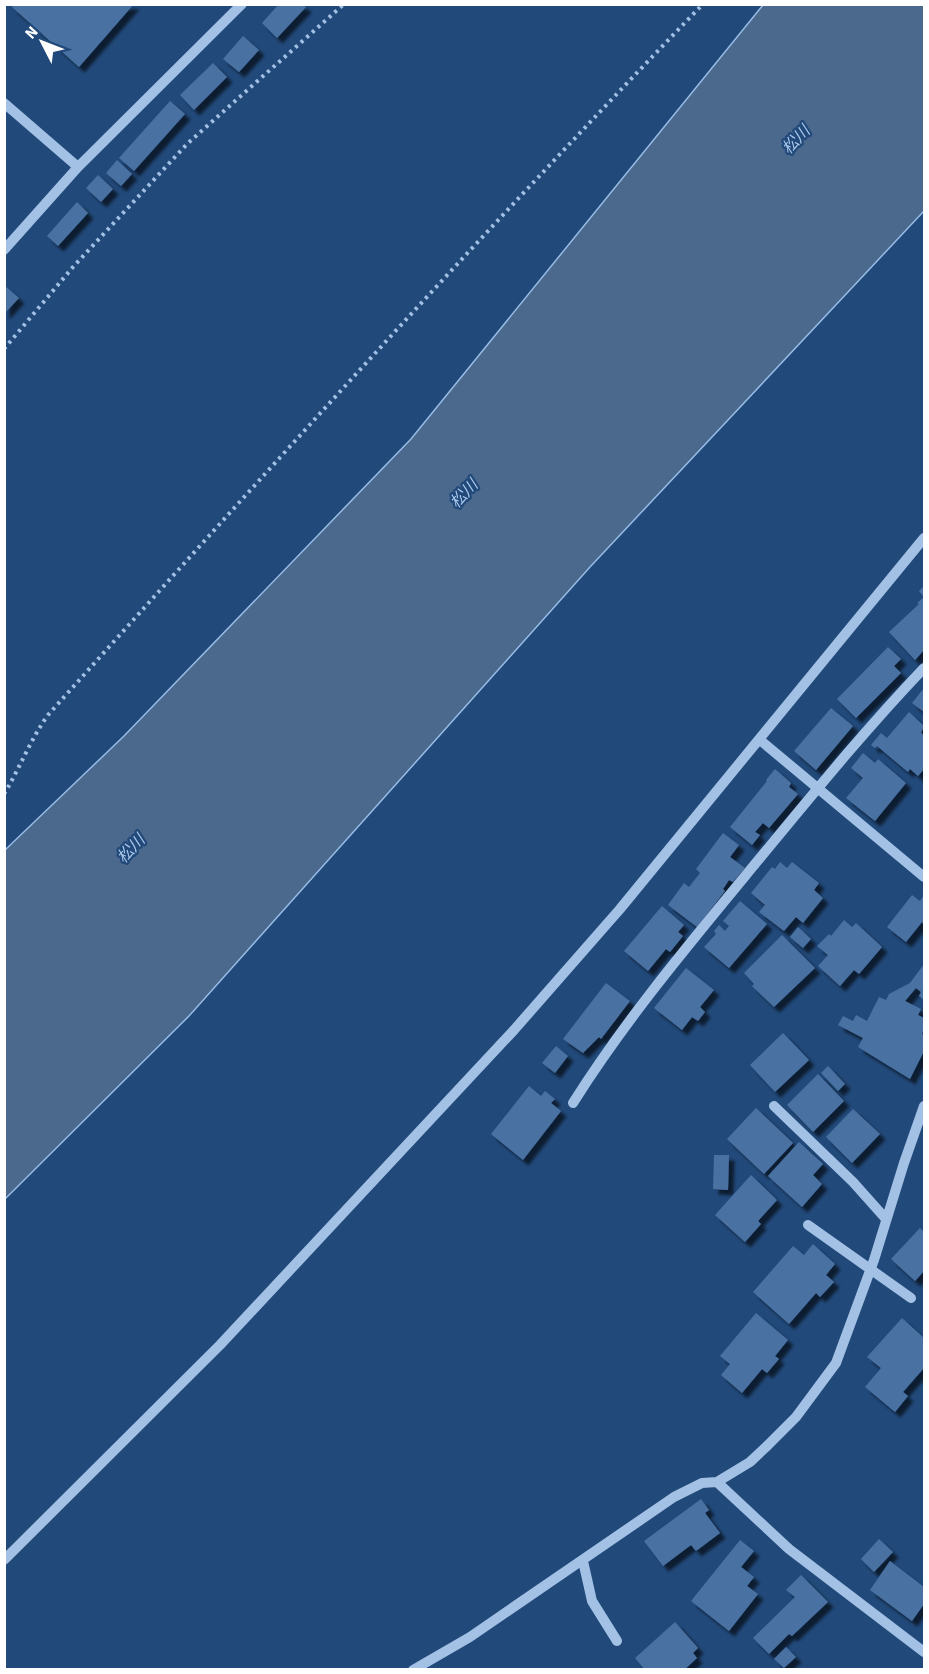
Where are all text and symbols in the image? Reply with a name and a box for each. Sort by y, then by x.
north arrow [12,12,72,72]
text: N [20,21,43,44]
water label: 松川 [777,119,816,159]
water label: 松川 [445,473,484,513]
water label: 松川 [112,828,151,868]

